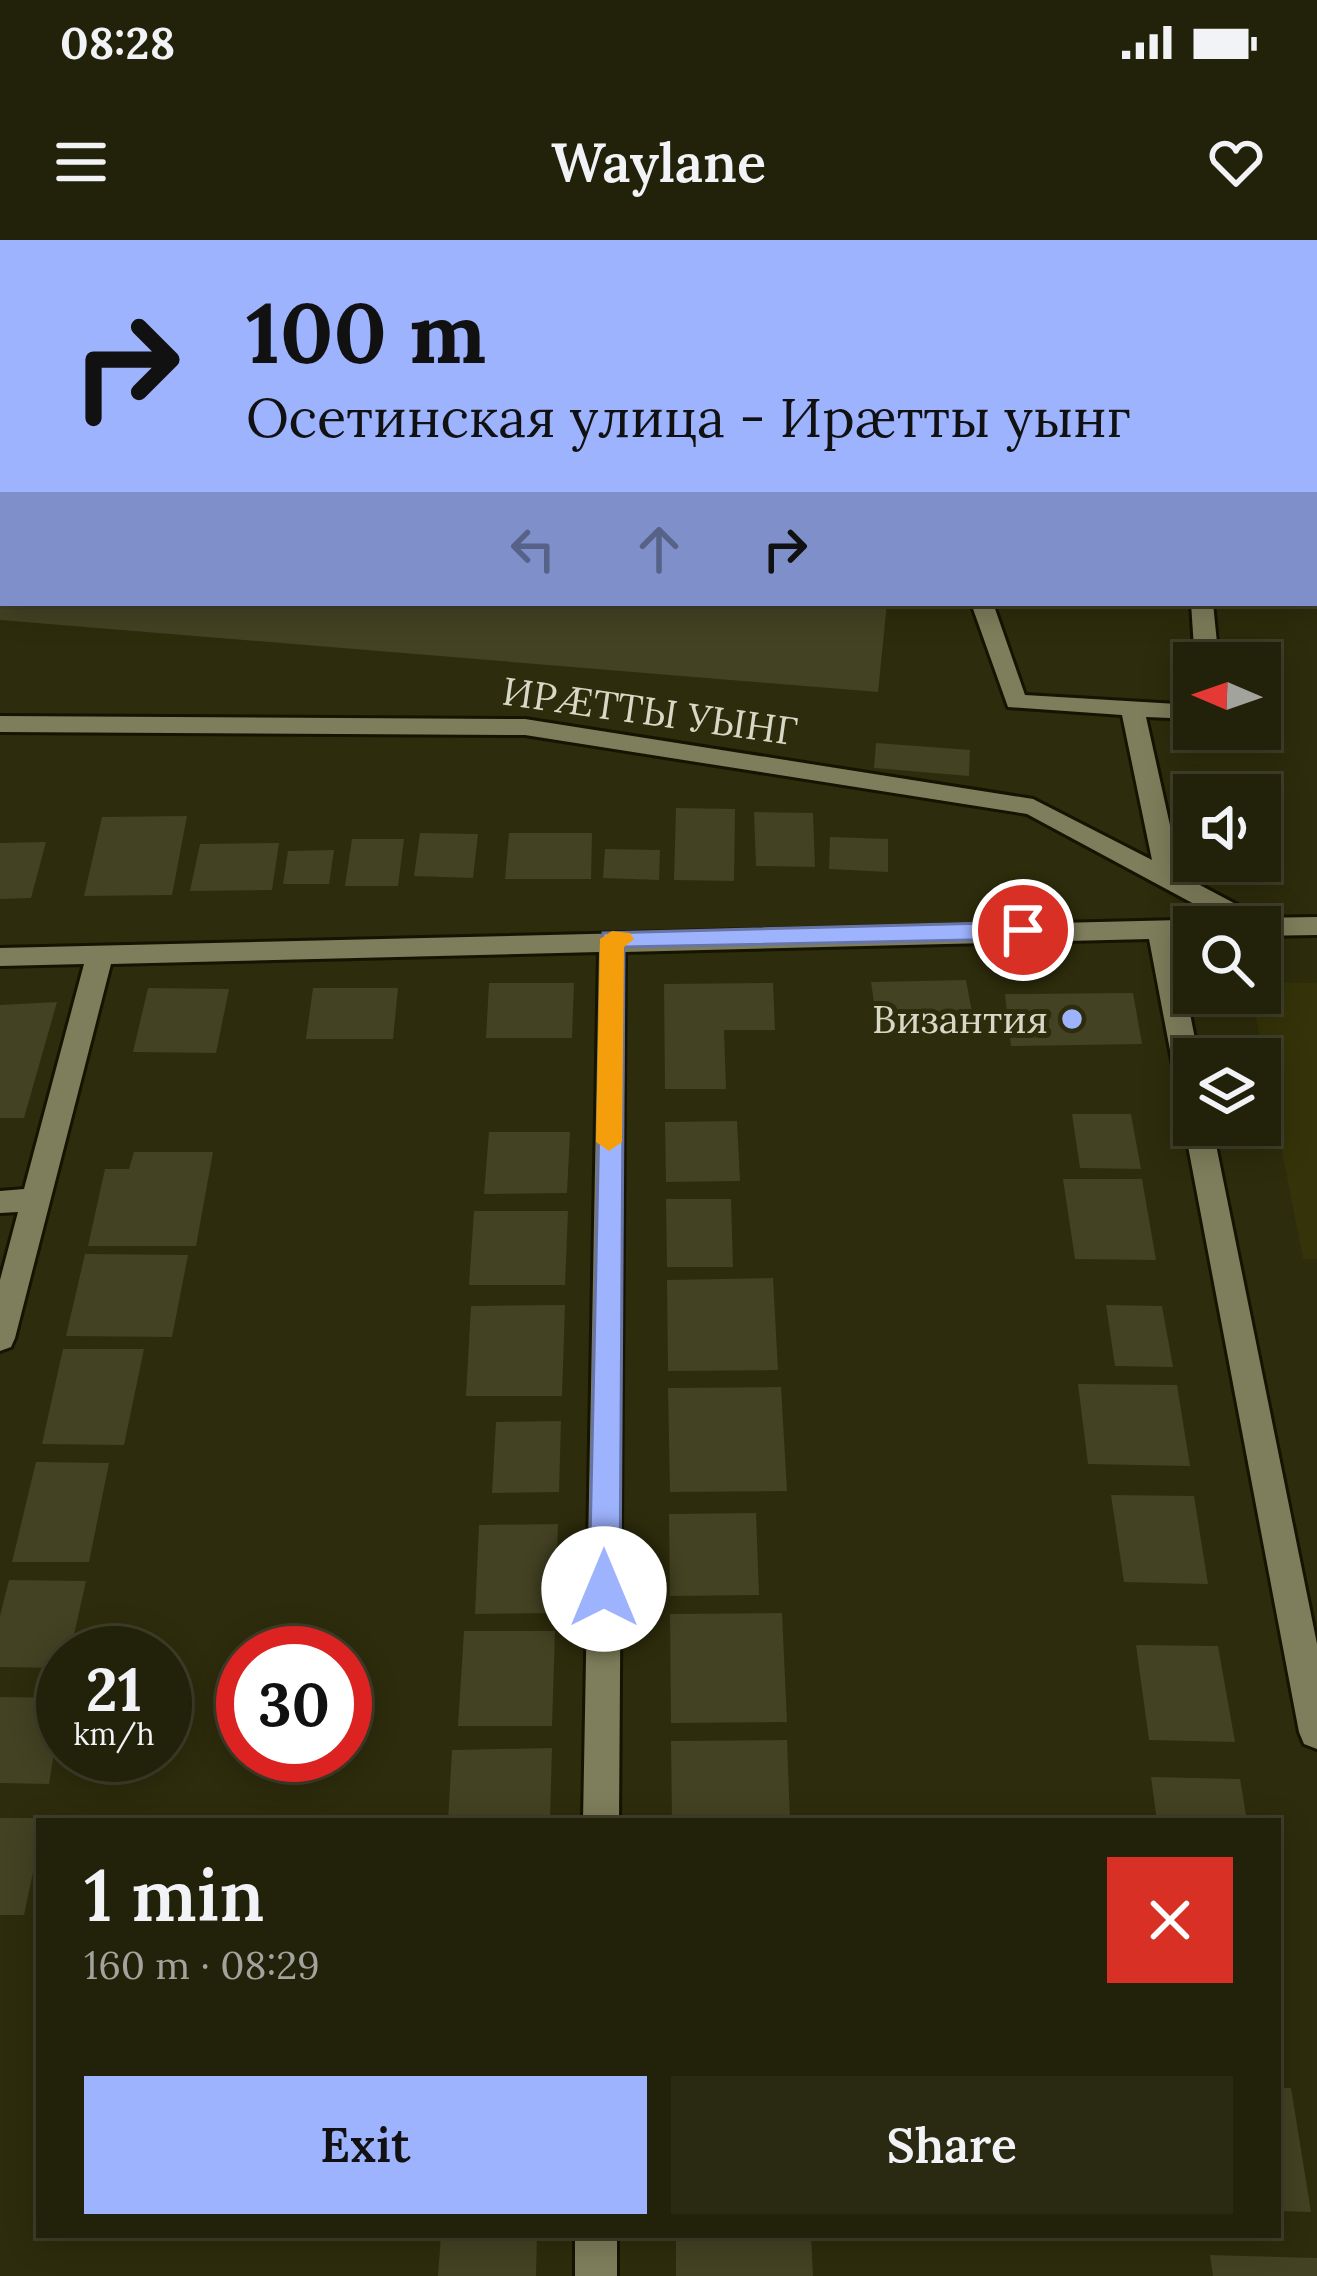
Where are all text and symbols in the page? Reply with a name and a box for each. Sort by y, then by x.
text: 08:28 [60,14,175,71]
text: Waylane [551,128,766,197]
icon: menu [48,129,114,195]
icon: heart [1203,129,1269,195]
text: 100 m [246,278,486,386]
icon: right [48,288,204,444]
text: Осетинская улица - Ирæтты уынг [246,383,1130,452]
icon: left [500,516,566,582]
icon: ahead [626,516,692,582]
icon: right [752,516,818,582]
north arrow [1173,642,1281,750]
map controls [1173,642,1281,1146]
street label: ИРÆТТЫ УЫНГ [499,666,801,756]
button: sound [1173,774,1281,882]
pin [972,879,1074,981]
icon: arrive [990,897,1056,963]
button: search [1173,906,1281,1014]
place label: Византия [872,994,1048,1044]
marker: Византия [1059,1006,1085,1032]
button: layers [1173,1038,1281,1146]
position arrow [541,1526,667,1652]
speed limit sign: 30 [216,1626,372,1782]
text: 21 [86,1651,142,1727]
text: km/h [73,1715,155,1753]
text: 1 min [84,1849,264,1941]
button: close [1107,1857,1233,1983]
text: 160 m · 08:29 [84,1940,320,1990]
button: Exit [84,2076,647,2214]
button: Share [671,2076,1233,2214]

